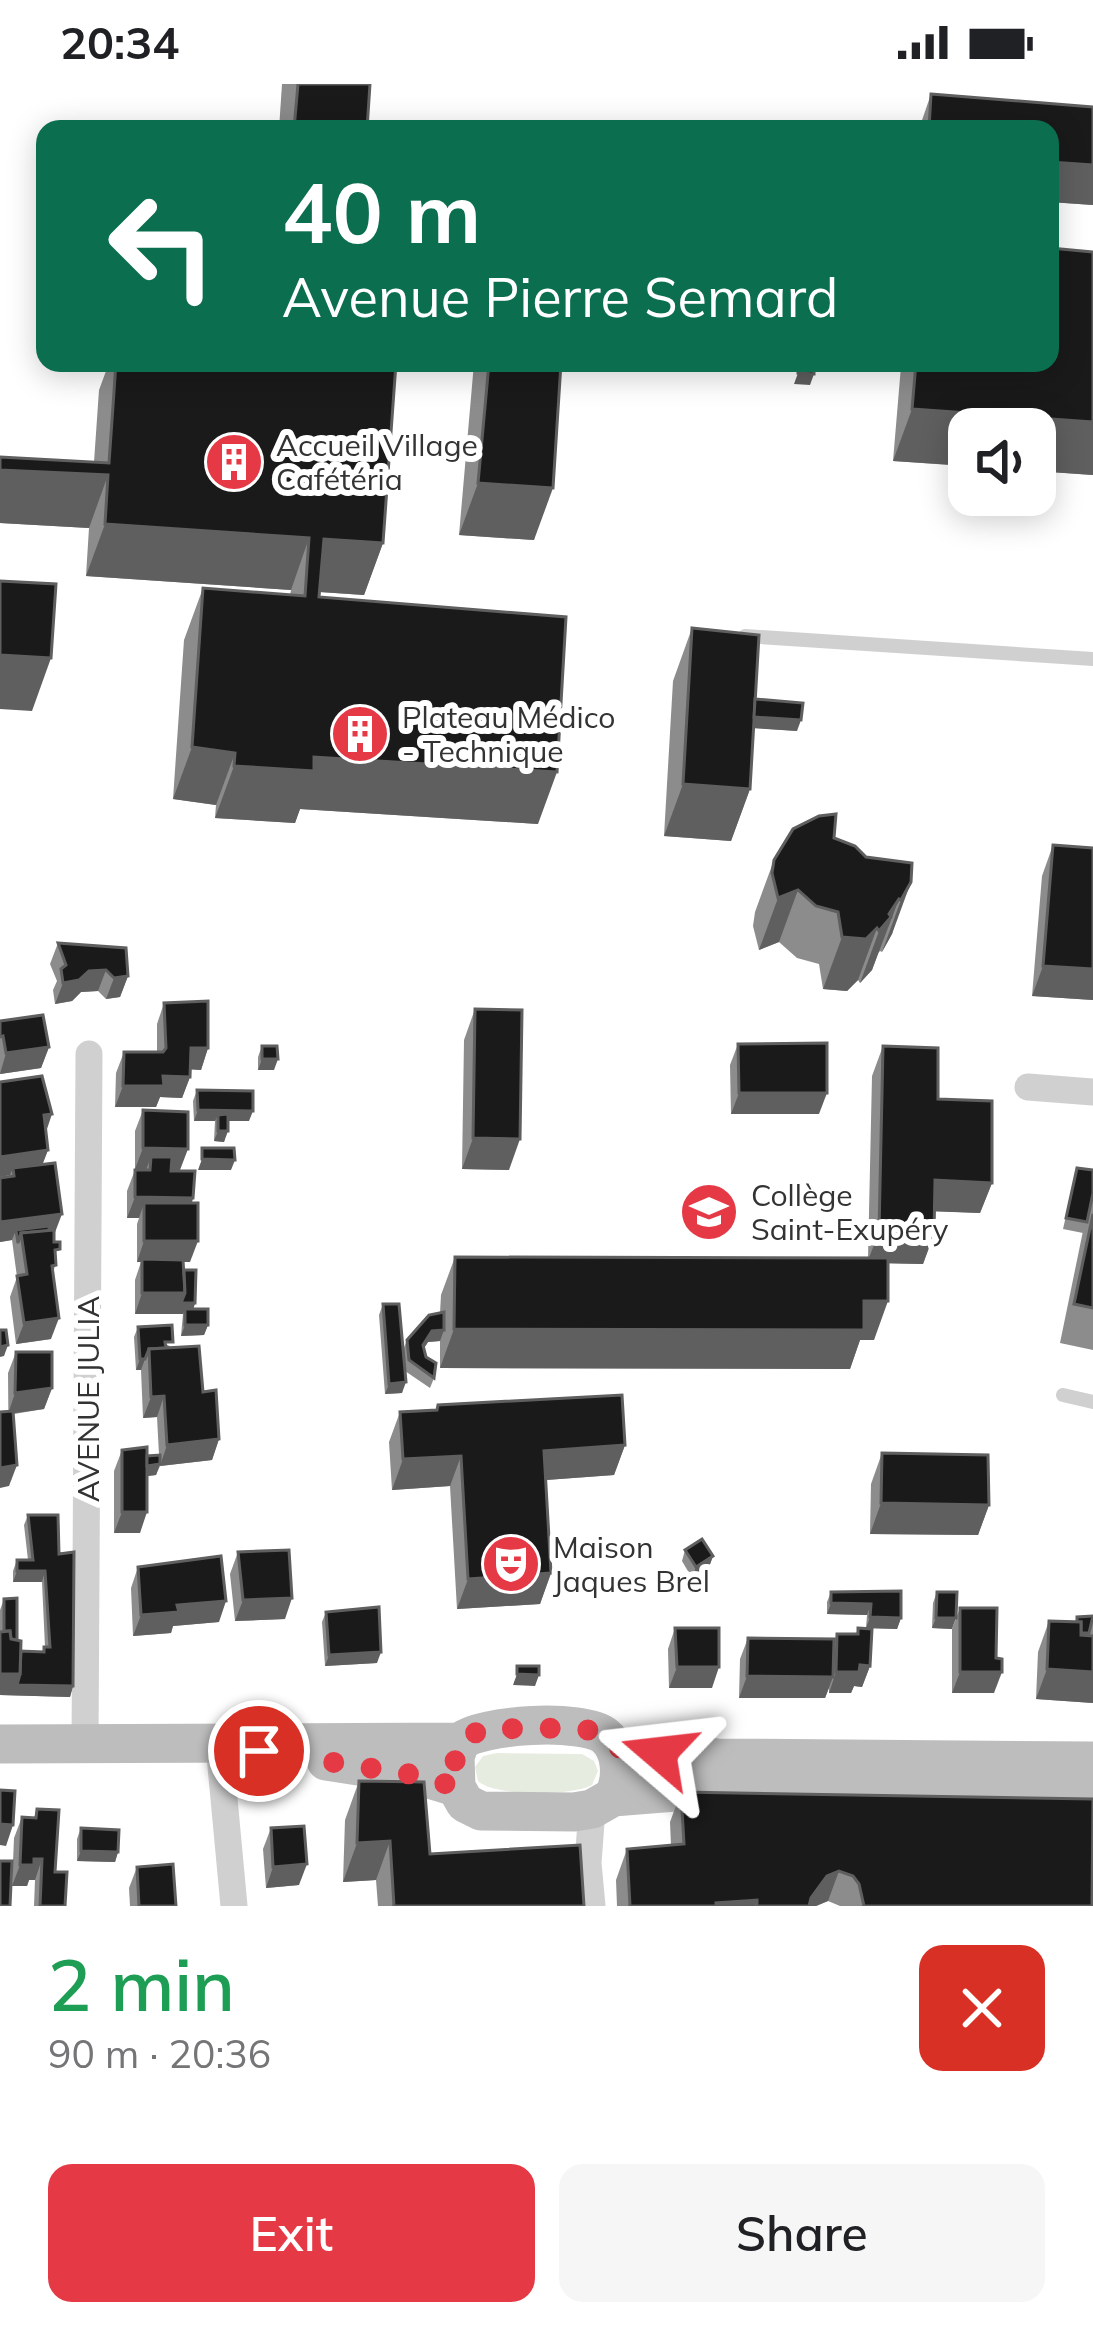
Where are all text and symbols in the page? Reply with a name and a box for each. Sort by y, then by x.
text: 20:34 [60,14,179,70]
text: 40 m [282,159,481,264]
icon: left [84,168,240,324]
text: Avenue Pierre Semard [282,263,838,331]
map controls [948,408,1056,516]
button: sound [948,408,1056,516]
place label: Accueil Village Cafétéria [276,426,478,498]
building icon: Accueil Village Cafétéria [203,431,265,493]
place label: Plateau Médico - Technique [402,698,615,770]
building icon: Plateau Médico - Technique [329,703,391,765]
place label: Collège Saint-Exupéry [751,1176,949,1248]
school or university icon: Collège Saint-Exupéry [678,1181,740,1243]
street label: AVENUE JULIA [69,1296,107,1502]
place label: Maison Jaques Brel [553,1528,710,1600]
theatre icon: Maison Jaques Brel [480,1533,542,1595]
position arrow [596,1690,722,1816]
pin [208,1700,310,1802]
icon: arrive [226,1718,292,1784]
text: 2 min [48,1939,235,2029]
button: close [919,1945,1045,2071]
text: 90 m · 20:36 [48,2029,271,2078]
button: Exit [48,2164,535,2302]
button: Share [559,2164,1045,2302]

